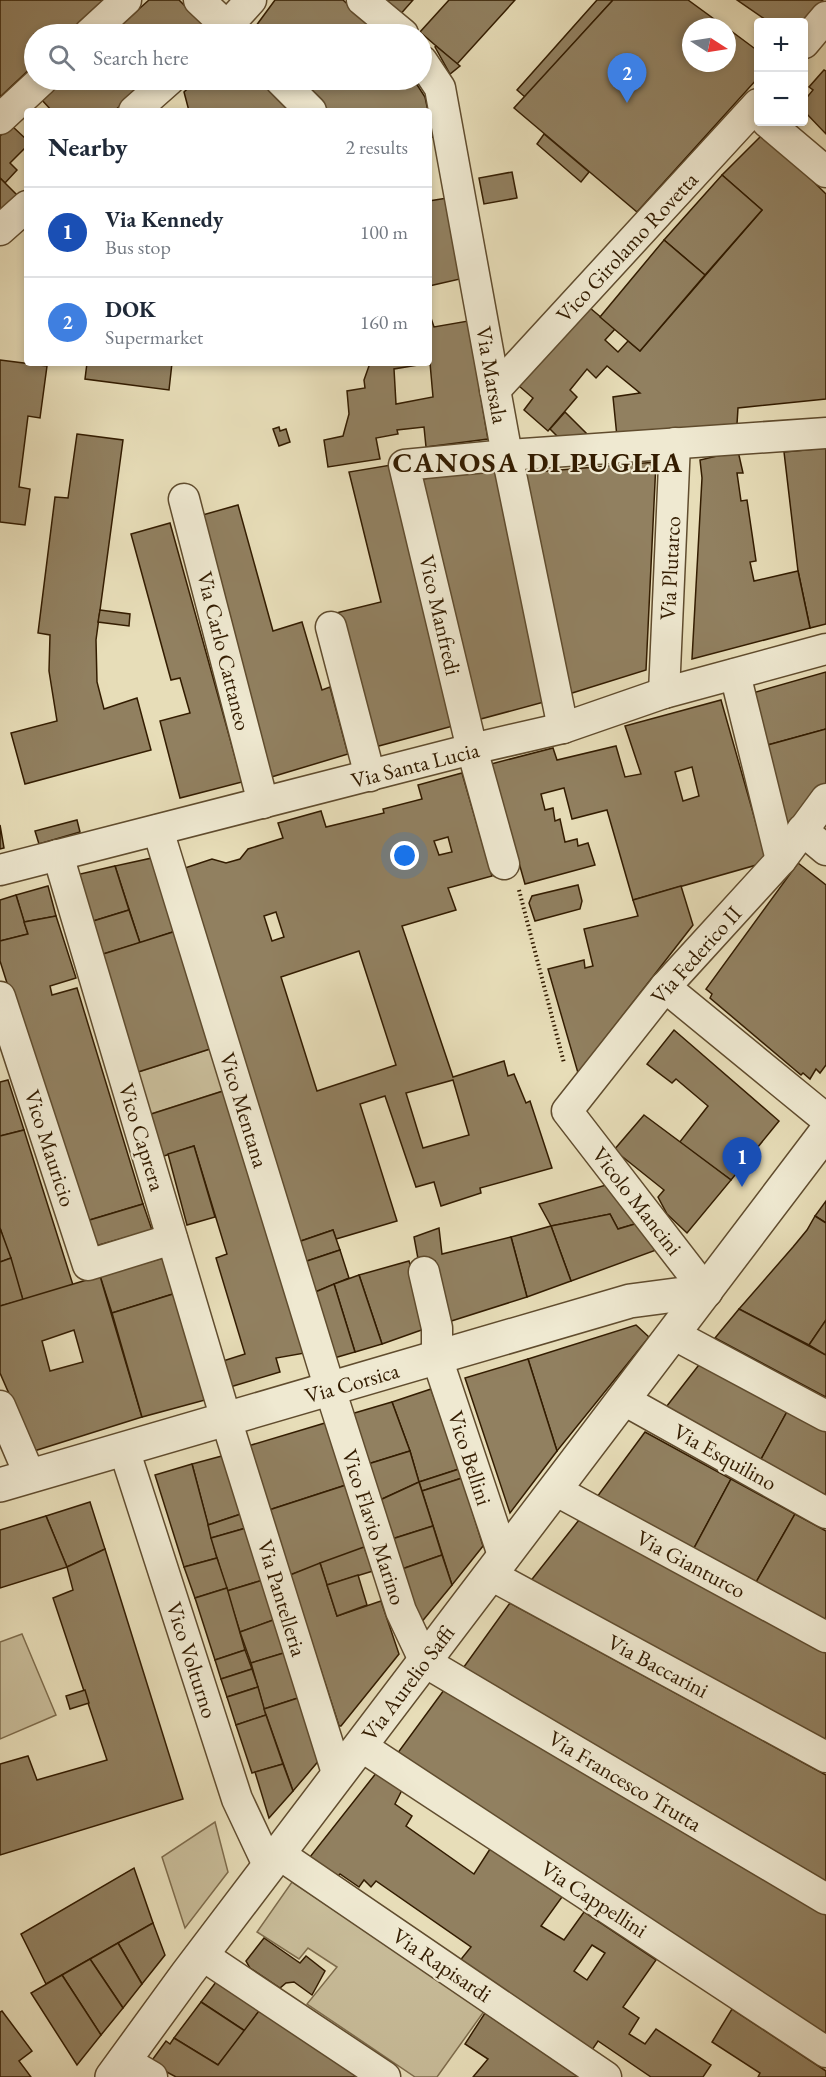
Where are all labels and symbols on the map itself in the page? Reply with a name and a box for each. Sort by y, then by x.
north arrow [682,18,736,72]
pin: 2 [608,54,646,103]
street label: Vico Girolamo Rovetta [550,165,705,329]
street label: Via Marsala [469,324,515,426]
district label: CANOSA DI PUGLIA [392,444,684,480]
street label: Via Plutarco [653,515,687,621]
street label: Vico Manfredi [412,552,468,678]
street label: Via Carlo Cattaneo [190,568,258,734]
street label: Via Santa Lucia [348,735,482,795]
your location [390,841,419,870]
street label: Via Federico II [644,899,748,1010]
street label: Vico Mentana [213,1049,275,1171]
street label: Vico Caprera [112,1079,172,1195]
street label: Vico Mauricio [17,1086,83,1210]
pin: 1 [722,1138,762,1187]
street label: Vicolo Mancini [585,1141,689,1261]
street label: Via Corsica [302,1356,403,1410]
street label: Vico Bellini [441,1407,499,1509]
street label: Via Esquilino [668,1417,782,1497]
street label: Vico Flavio Marino [335,1445,413,1609]
street label: Via Gianturco [631,1523,751,1605]
street label: Via Pantelleria [251,1536,314,1660]
street label: Vico Volturno [160,1598,224,1722]
street label: Via Aurelio Saffi [355,1619,461,1747]
street label: Via Baccarini [603,1627,713,1705]
street label: Via Francesco Trutta [543,1724,707,1838]
street label: Via Cappellini [535,1854,653,1944]
street label: Via Rapisardi [387,1921,497,2009]

